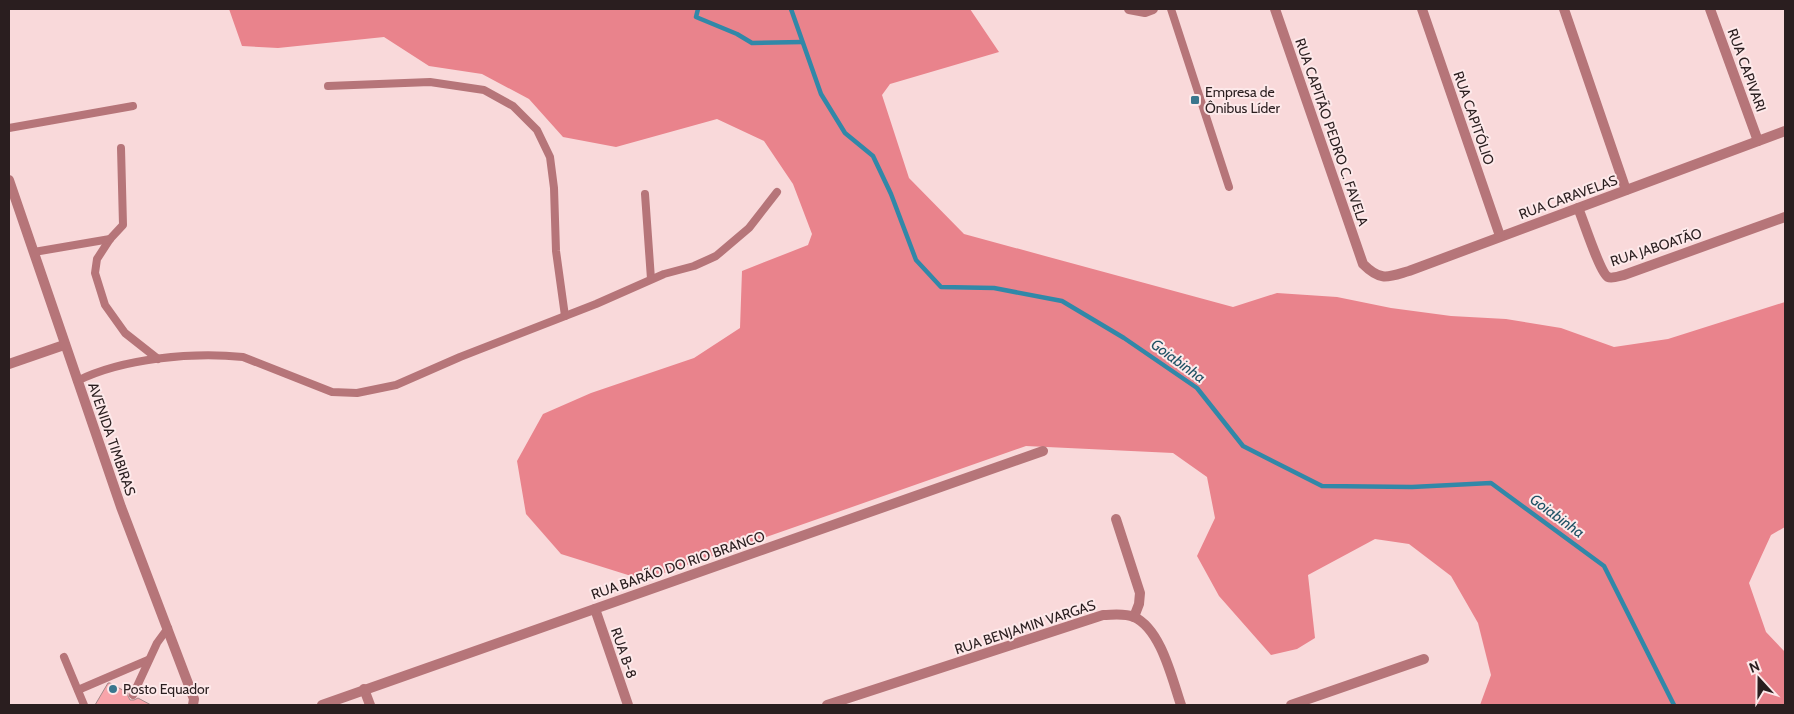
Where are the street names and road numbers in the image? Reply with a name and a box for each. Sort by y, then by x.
street label: RUA CAPIVARI [1724,26,1770,114]
street label: RUA CAPITÃO PEDRO C. FAVELA [1291,36,1373,229]
street label: RUA CAPITÓLIO [1449,69,1499,168]
street label: RUA CARAVELAS [1516,171,1620,223]
street label: RUA JABOATÃO [1608,224,1704,270]
street label: AVENIDA TIMBIRAS [84,380,140,498]
street label: RUA BARÃO DO RIO BRANCO [589,527,767,603]
street label: RUA BENJAMIN VARGAS [952,596,1098,658]
street label: RUA B-8 [607,625,641,681]

